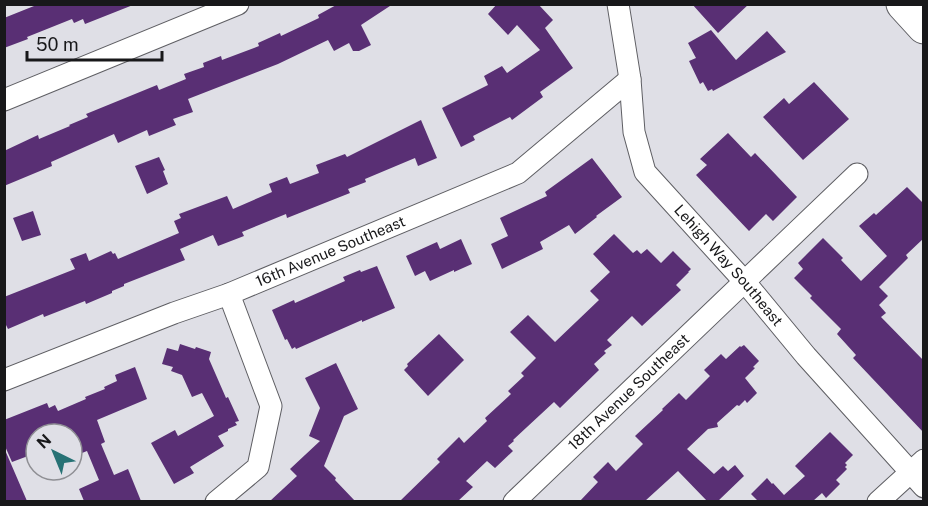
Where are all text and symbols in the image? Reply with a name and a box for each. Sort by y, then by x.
scale bar [27,24,162,62]
text: 50 m [36,34,79,55]
street label: Lehigh Way Southeast [671,201,787,329]
street label: 16th Avenue Southeast [253,212,408,290]
street label: 18th Avenue Southeast [565,330,693,453]
north arrow [24,422,84,482]
text: N [33,430,55,453]

